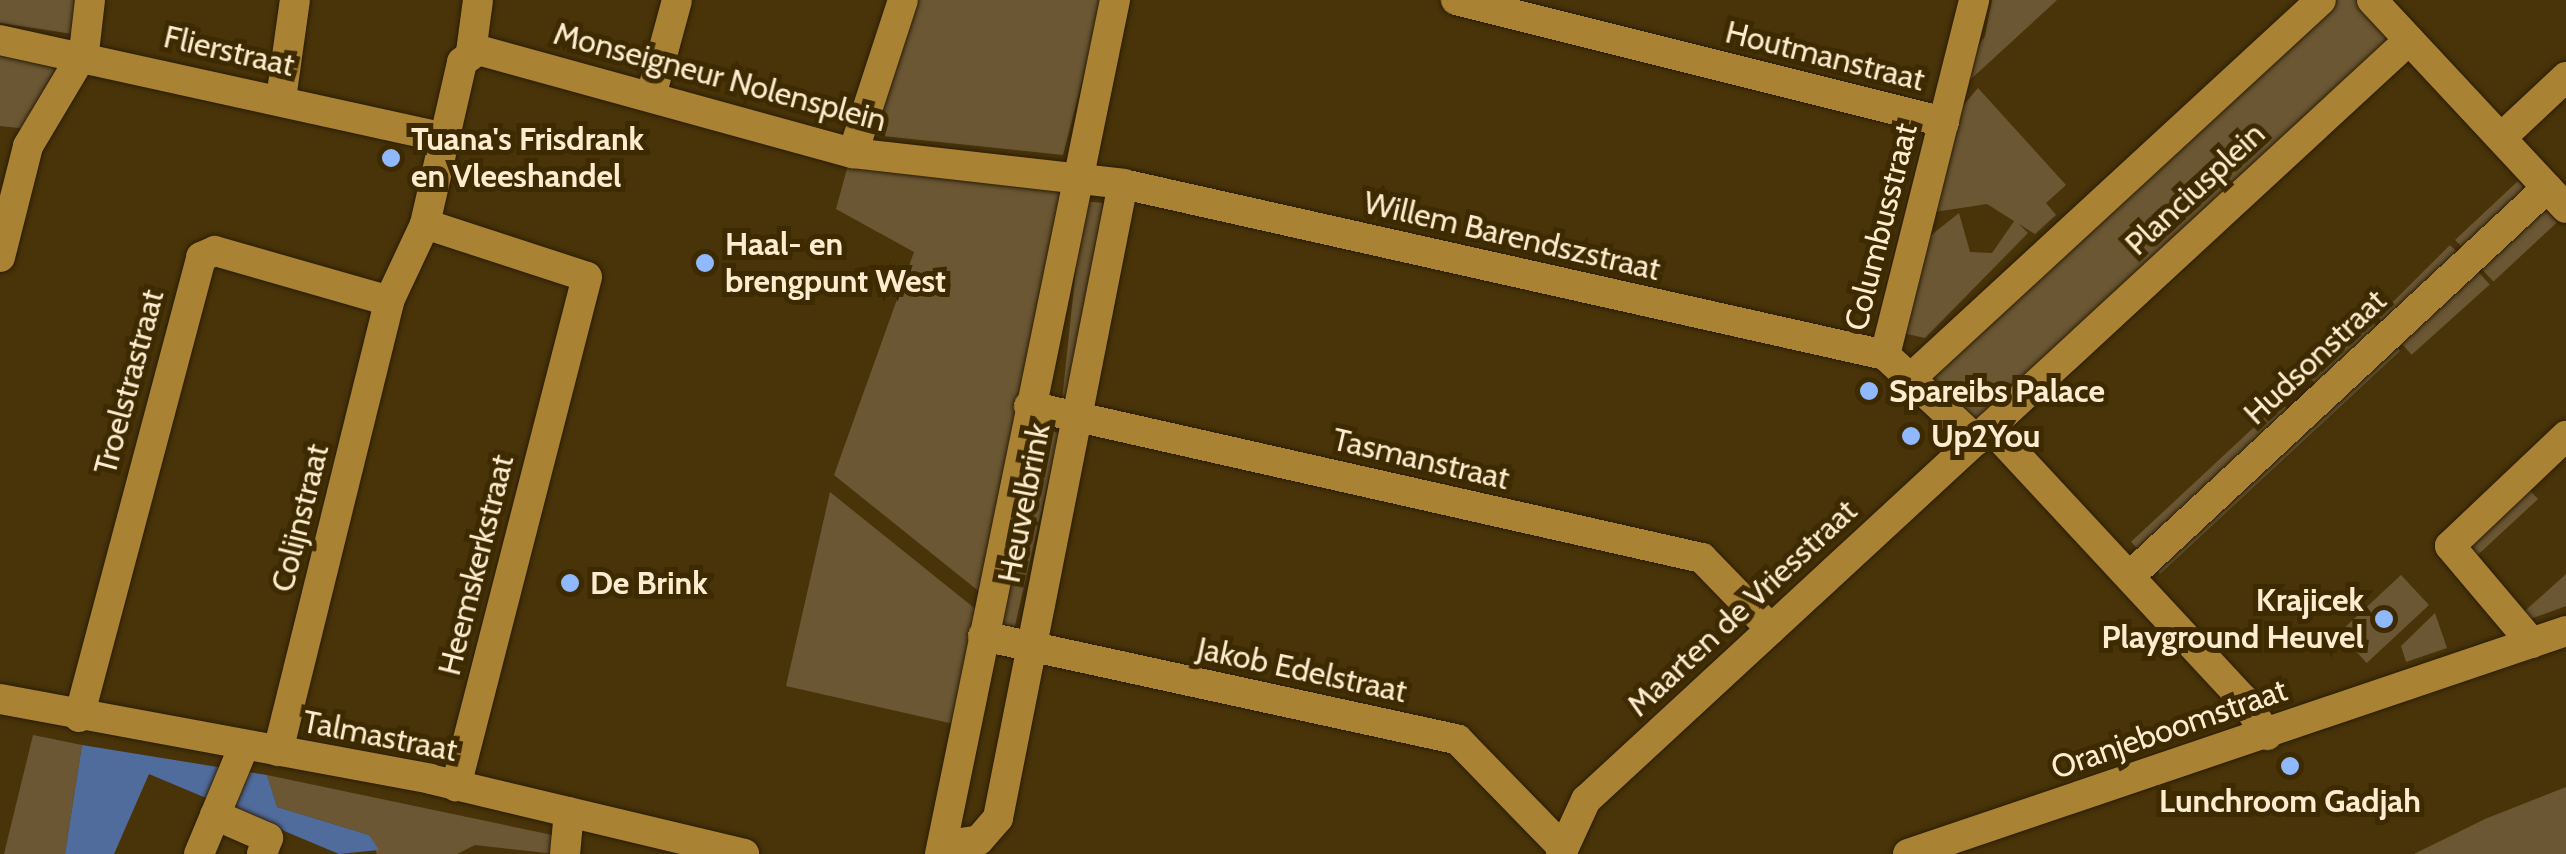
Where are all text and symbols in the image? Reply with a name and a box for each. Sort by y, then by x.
street label: Houtmanstraat [1722,13,1928,99]
street label: Monseigneur Nolensplein [550,14,890,140]
street label: Flierstraat [160,17,298,85]
street label: Planciusplein [2117,115,2273,263]
street label: Columbusstraat [1837,119,1925,335]
place label: Tuana's Frisdrank en Vleeshandel [411,121,644,196]
marker: Tuana's Frisdrank en Vleeshandel [380,147,402,169]
street label: Willem Barendszstraat [1360,183,1664,289]
place label: Haal- en brengpunt West [725,226,946,301]
marker: Haal- en brengpunt West [694,252,716,274]
street label: Hudsonstraat [2236,281,2394,433]
street label: Troelstrastraat [86,285,172,479]
place label: Spareibs Palace [1889,372,2105,410]
marker: Spareibs Palace [1858,380,1880,402]
place label: Up2You [1931,417,2041,455]
street label: Heuvelbrink [990,420,1058,586]
street label: Tasmanstraat [1329,420,1513,498]
marker: Up2You [1900,425,1922,447]
street label: Colijnstraat [263,440,337,596]
street label: Heemskerkstraat [430,451,522,679]
street label: Maarten de Vriesstraat [1619,492,1865,724]
place label: De Brink [590,564,708,602]
marker: De Brink [559,572,581,594]
place label: Krajicek Playground Heuvel [2102,582,2364,657]
marker: Krajicek Playground Heuvel [2373,608,2395,630]
street label: Jakob Edelstraat [1194,629,1410,711]
street label: Oranjeboomstraat [2046,671,2292,787]
street label: Talmastraat [300,702,460,770]
marker: Lunchroom Gadjah [2279,755,2301,777]
place label: Lunchroom Gadjah [2159,782,2421,820]

